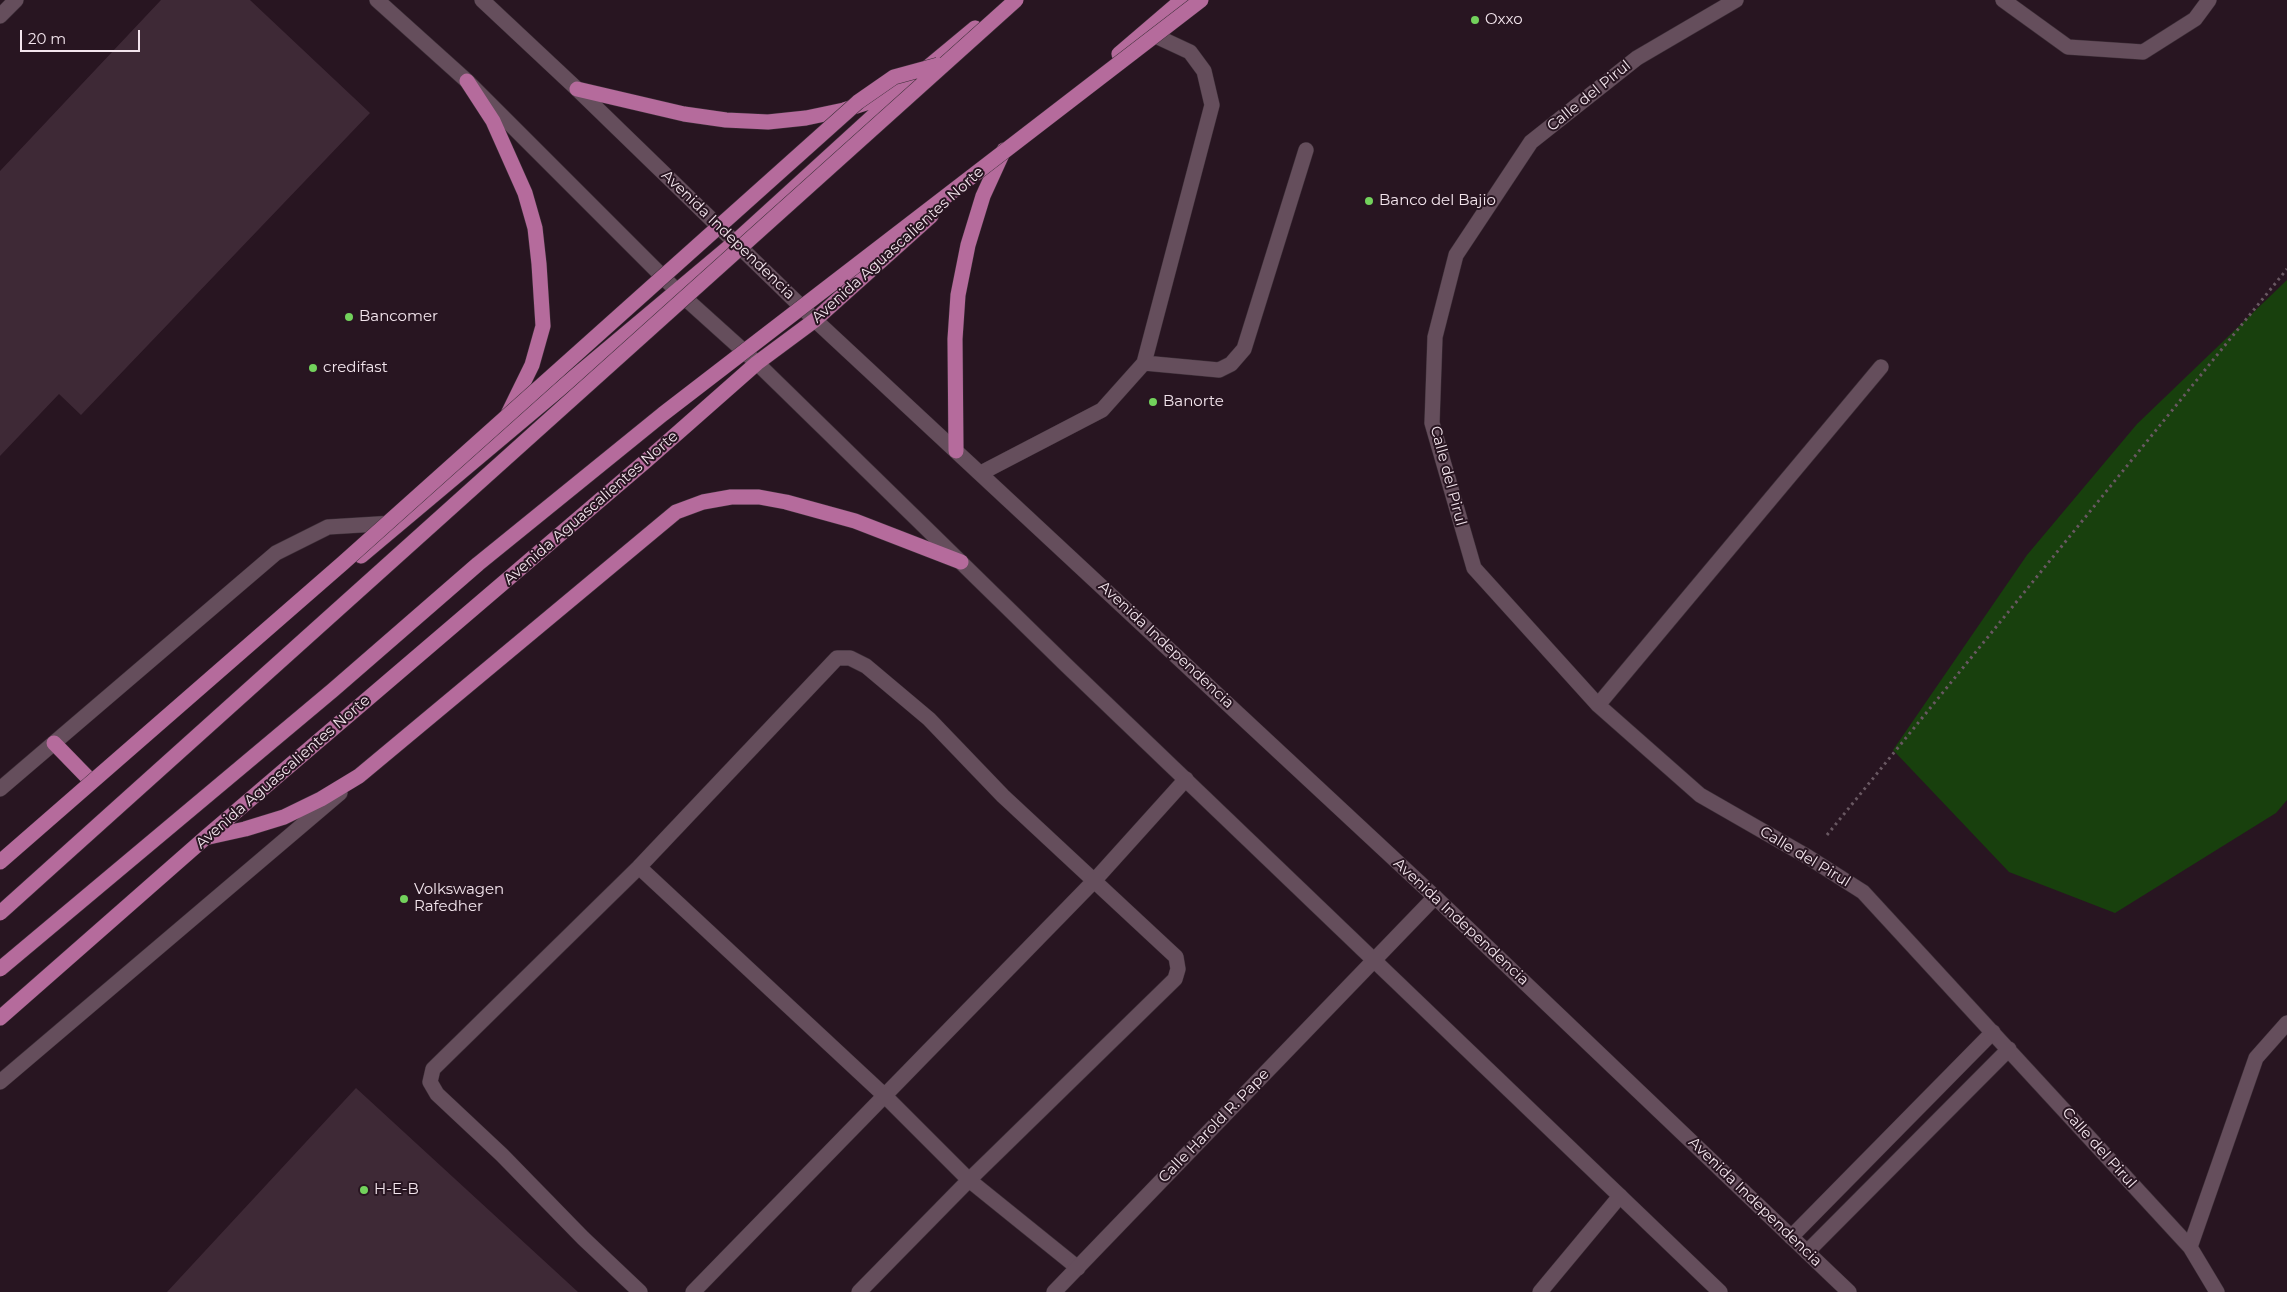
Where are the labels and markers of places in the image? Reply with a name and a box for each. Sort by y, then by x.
place label: Oxxo [1485,11,1523,29]
marker: Oxxo [1469,14,1481,26]
place label: Banco del Bajio [1379,192,1496,210]
marker: Banco del Bajio [1363,195,1375,207]
place label: Bancomer [359,308,438,326]
marker: Bancomer [343,311,355,323]
place label: credifast [323,359,388,377]
marker: credifast [307,362,319,374]
place label: Banorte [1163,393,1224,411]
marker: Banorte [1147,396,1159,408]
place label: Volkswagen Rafedher [414,881,504,916]
marker: Volkswagen Rafedher [398,893,410,905]
place label: H-E-B [374,1181,419,1199]
marker: H-E-B [358,1184,370,1196]

